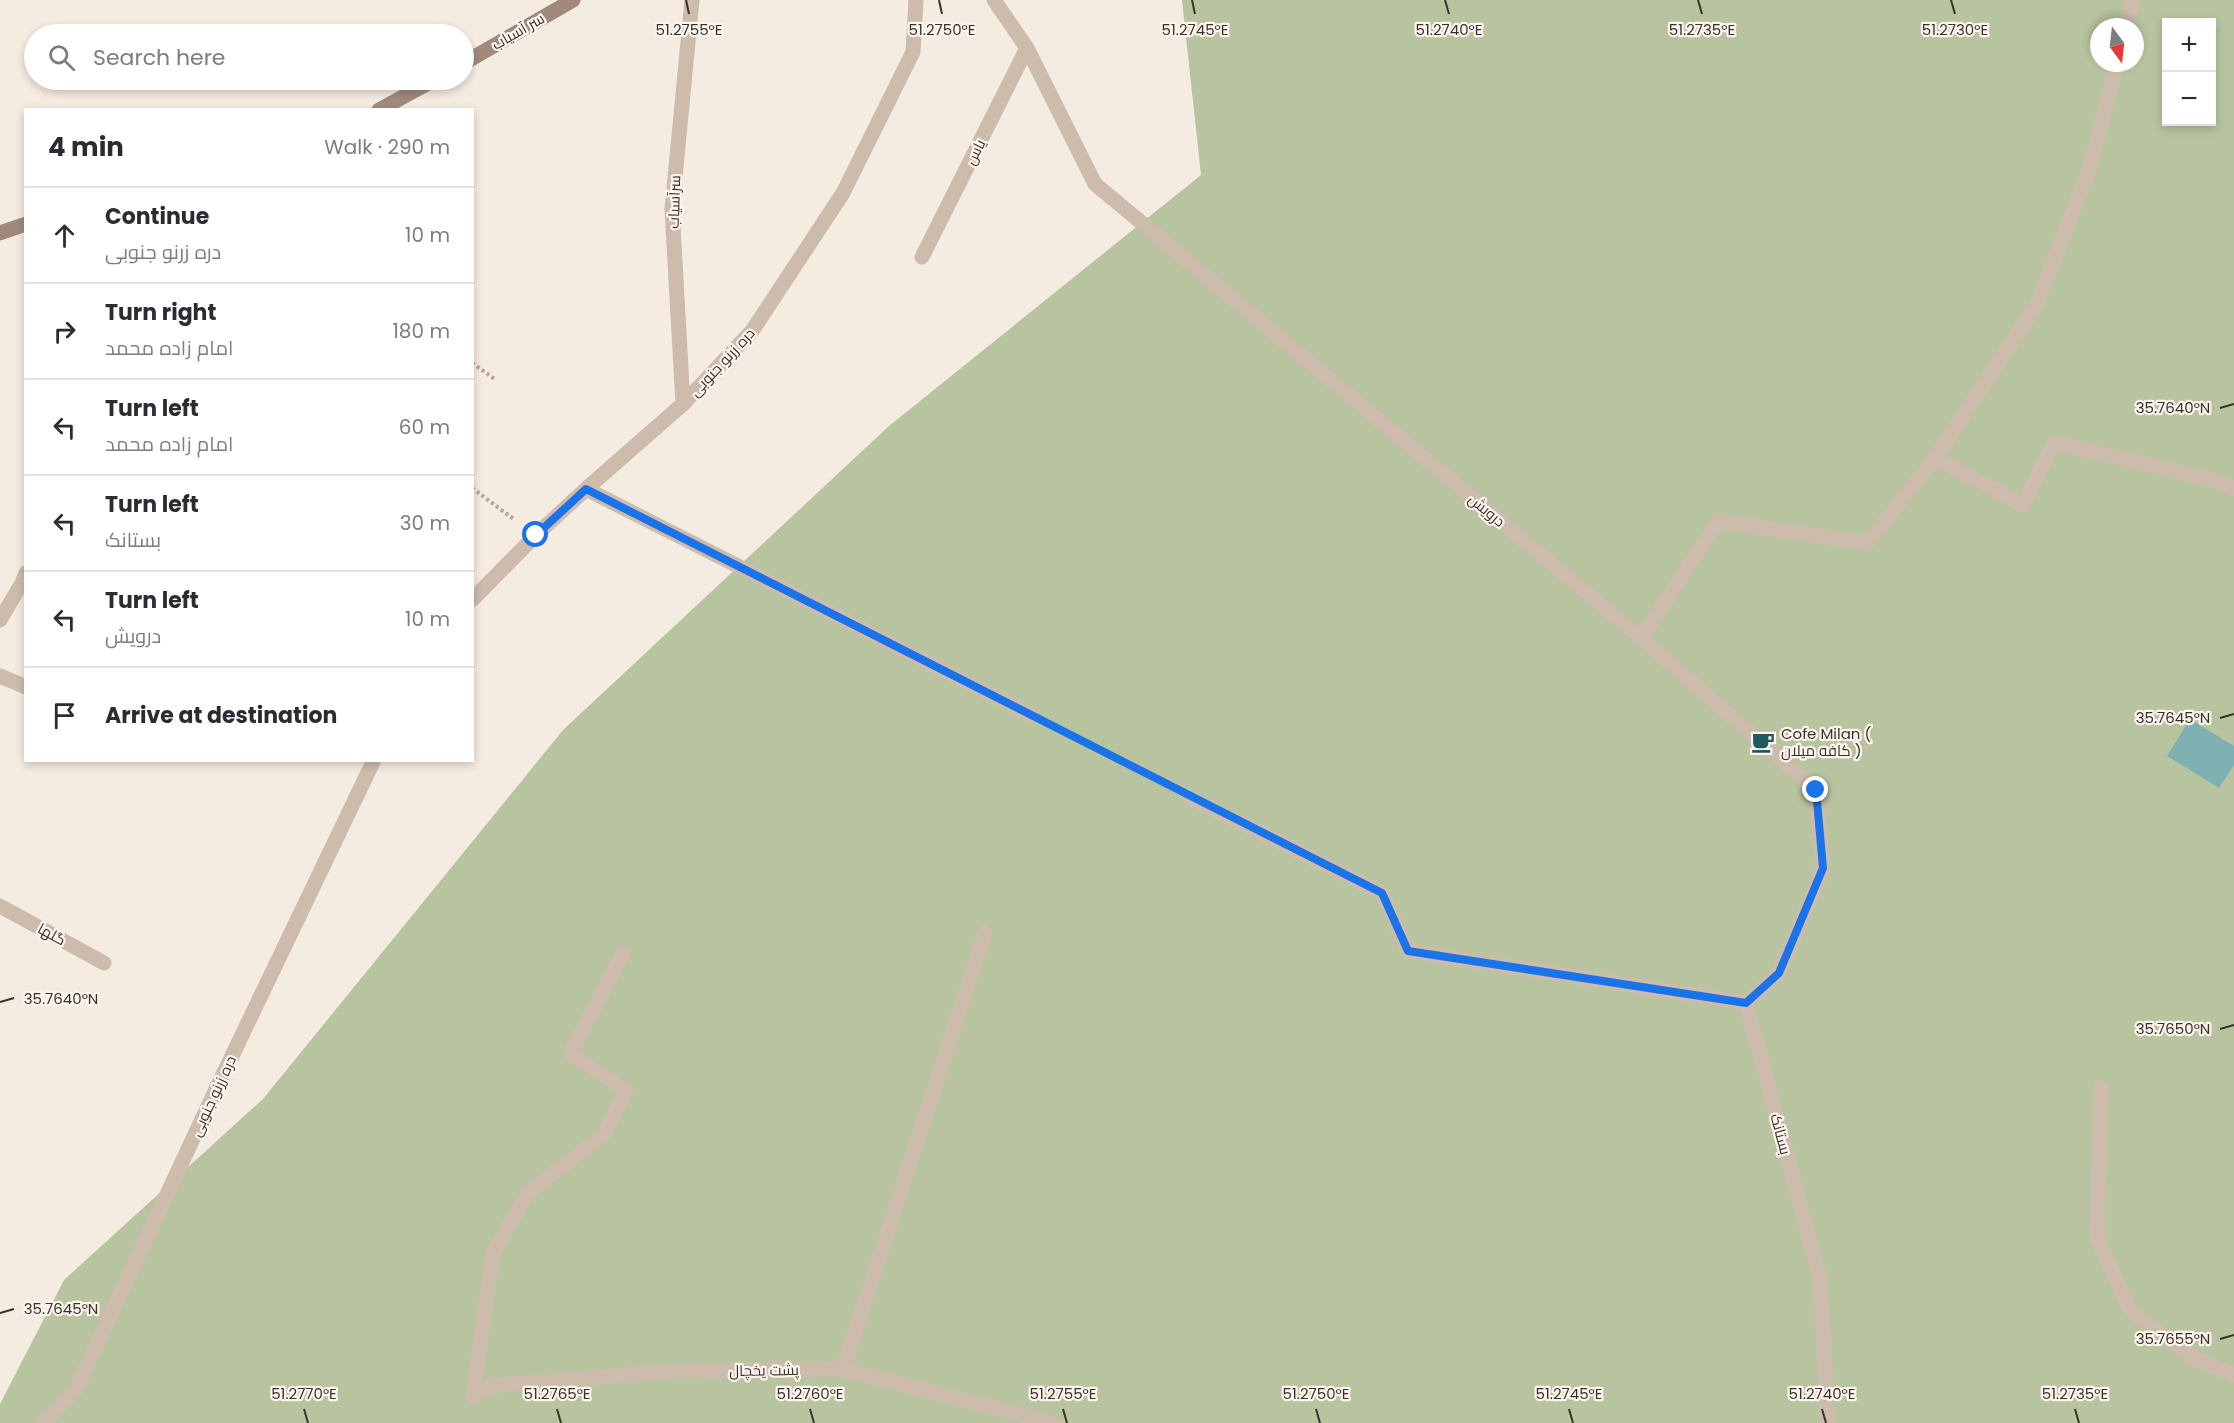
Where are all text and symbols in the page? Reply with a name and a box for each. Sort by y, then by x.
street label: سر آسیاب [488,7,548,55]
north arrow [2090,18,2144,72]
map controls [2162,18,2216,126]
button: + [2162,18,2216,72]
text: 51.2755°E [656,19,722,40]
text: 51.2750°E [909,19,975,40]
text: 51.2745°E [1162,19,1228,40]
text: 51.2740°E [1416,19,1482,40]
text: 51.2735°E [1669,19,1735,40]
text: 51.2730°E [1922,19,1988,40]
search box [24,24,474,90]
icon: search [45,41,78,74]
text: Search here [93,42,226,73]
button: − [2162,72,2216,126]
text: 4 min [48,129,124,165]
text: Walk · 290 m [324,133,450,161]
street label: یاس [960,135,990,169]
street label: سرآسیاب [663,175,685,229]
text: Continue [105,201,209,232]
icon: ahead [48,219,81,252]
text: 10 m [405,221,450,249]
text: دره زرنو جنوبی [105,238,221,266]
text: Turn right [105,297,216,328]
icon: right [48,315,81,348]
text: 180 m [392,317,450,345]
street label: دره زرنو جنوبی [685,323,759,401]
text: امام زاده محمد [105,334,233,362]
text: Turn left [105,393,199,424]
text: 35.7640°N [2136,397,2210,418]
icon: left [48,411,81,444]
text: 60 m [399,413,450,441]
text: امام زاده محمد [105,430,233,458]
street label: درویش [1464,488,1510,532]
text: Turn left [105,489,199,520]
icon: left [48,507,81,540]
text: 30 m [400,509,450,537]
route start [522,521,548,547]
text: بستانک [105,526,161,554]
text: Turn left [105,585,199,616]
icon: left [48,603,81,636]
text: 10 m [405,605,450,633]
text: درویش [105,622,161,650]
icon: arrive [48,699,81,732]
text: Arrive at destination [105,700,337,731]
text: 35.7645°N [2136,707,2210,728]
place label: Cofe Milan ( کافه میلان ) [1781,723,1871,761]
cafe icon: Cofe Milan ( کافه میلان ) [1750,729,1776,755]
route end [1802,776,1828,802]
street label: گلها [34,918,70,950]
text: 35.7640°N [24,988,98,1009]
text: 35.7650°N [2136,1018,2210,1039]
street label: دره زرنو جنوبی [185,1052,241,1140]
street label: بستانک [1765,1111,1797,1157]
text: 35.7645°N [24,1298,98,1319]
text: 35.7655°N [2136,1328,2210,1349]
street label: پشت یخچال [729,1359,799,1381]
text: 51.2770°E [271,1383,337,1404]
text: 51.2765°E [524,1383,590,1404]
text: 51.2760°E [777,1383,843,1404]
text: 51.2755°E [1030,1383,1096,1404]
text: 51.2750°E [1283,1383,1349,1404]
text: 51.2745°E [1536,1383,1602,1404]
text: 51.2740°E [1789,1383,1855,1404]
text: 51.2735°E [2042,1383,2108,1404]

